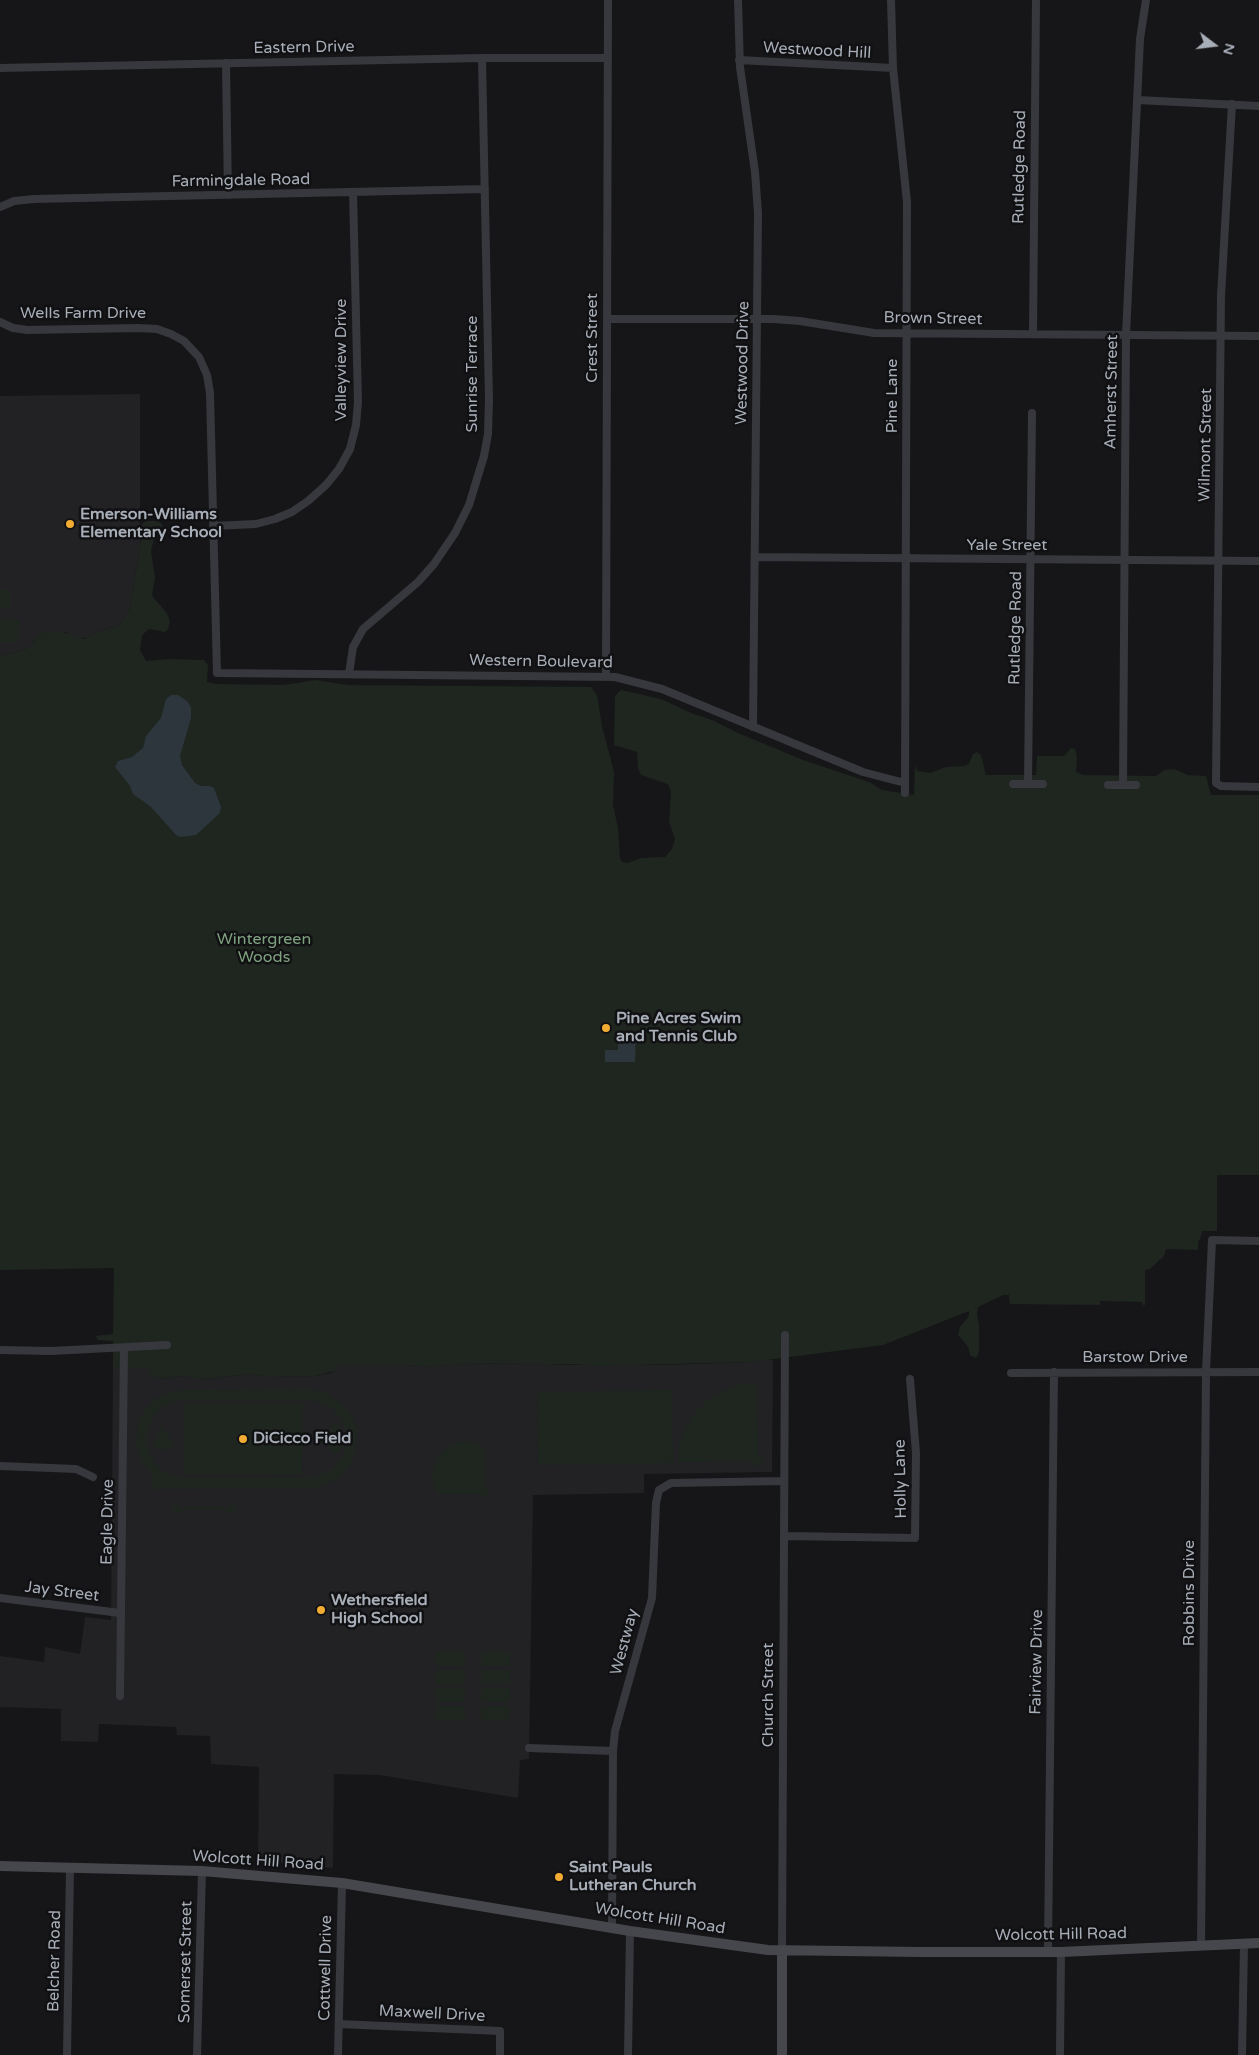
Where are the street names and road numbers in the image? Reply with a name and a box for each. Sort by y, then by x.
street label: Eastern Drive [253,38,355,58]
street label: Westwood Hill [762,39,872,63]
street label: Rutledge Road [1009,110,1031,224]
street label: Farmingdale Road [172,170,310,192]
street label: Crest Street [583,293,603,383]
street label: Valleyview Drive [332,299,352,421]
street label: Westwood Drive [732,301,754,425]
street label: Wells Farm Drive [20,304,146,324]
street label: Brown Street [883,309,983,329]
street label: Sunrise Terrace [463,316,483,432]
street label: Amherst Street [1101,334,1123,450]
street label: Pine Lane [883,359,903,433]
street label: Wilmont Street [1195,388,1217,502]
street label: Yale Street [967,536,1047,556]
street label: Rutledge Road [1005,571,1027,685]
street label: Western Boulevard [469,651,613,673]
street label: Barstow Drive [1082,1348,1188,1368]
street label: Holly Lane [891,1439,911,1519]
street label: Eagle Drive [98,1479,118,1565]
street label: Robbins Drive [1180,1540,1200,1646]
street label: Jay Street [24,1578,100,1606]
street label: Westway [607,1607,643,1677]
street label: Fairview Drive [1026,1609,1048,1715]
street label: Church Street [759,1643,779,1747]
street label: Wolcott Hill Road [192,1847,324,1875]
street label: Wolcott Hill Road [593,1899,727,1939]
street label: Somerset Street [175,1901,197,2023]
street label: Belcher Road [45,1910,65,2012]
street label: Cottwell Drive [315,1915,337,2021]
street label: Wolcott Hill Road [995,1924,1127,1946]
street label: Maxwell Drive [378,2002,486,2026]

